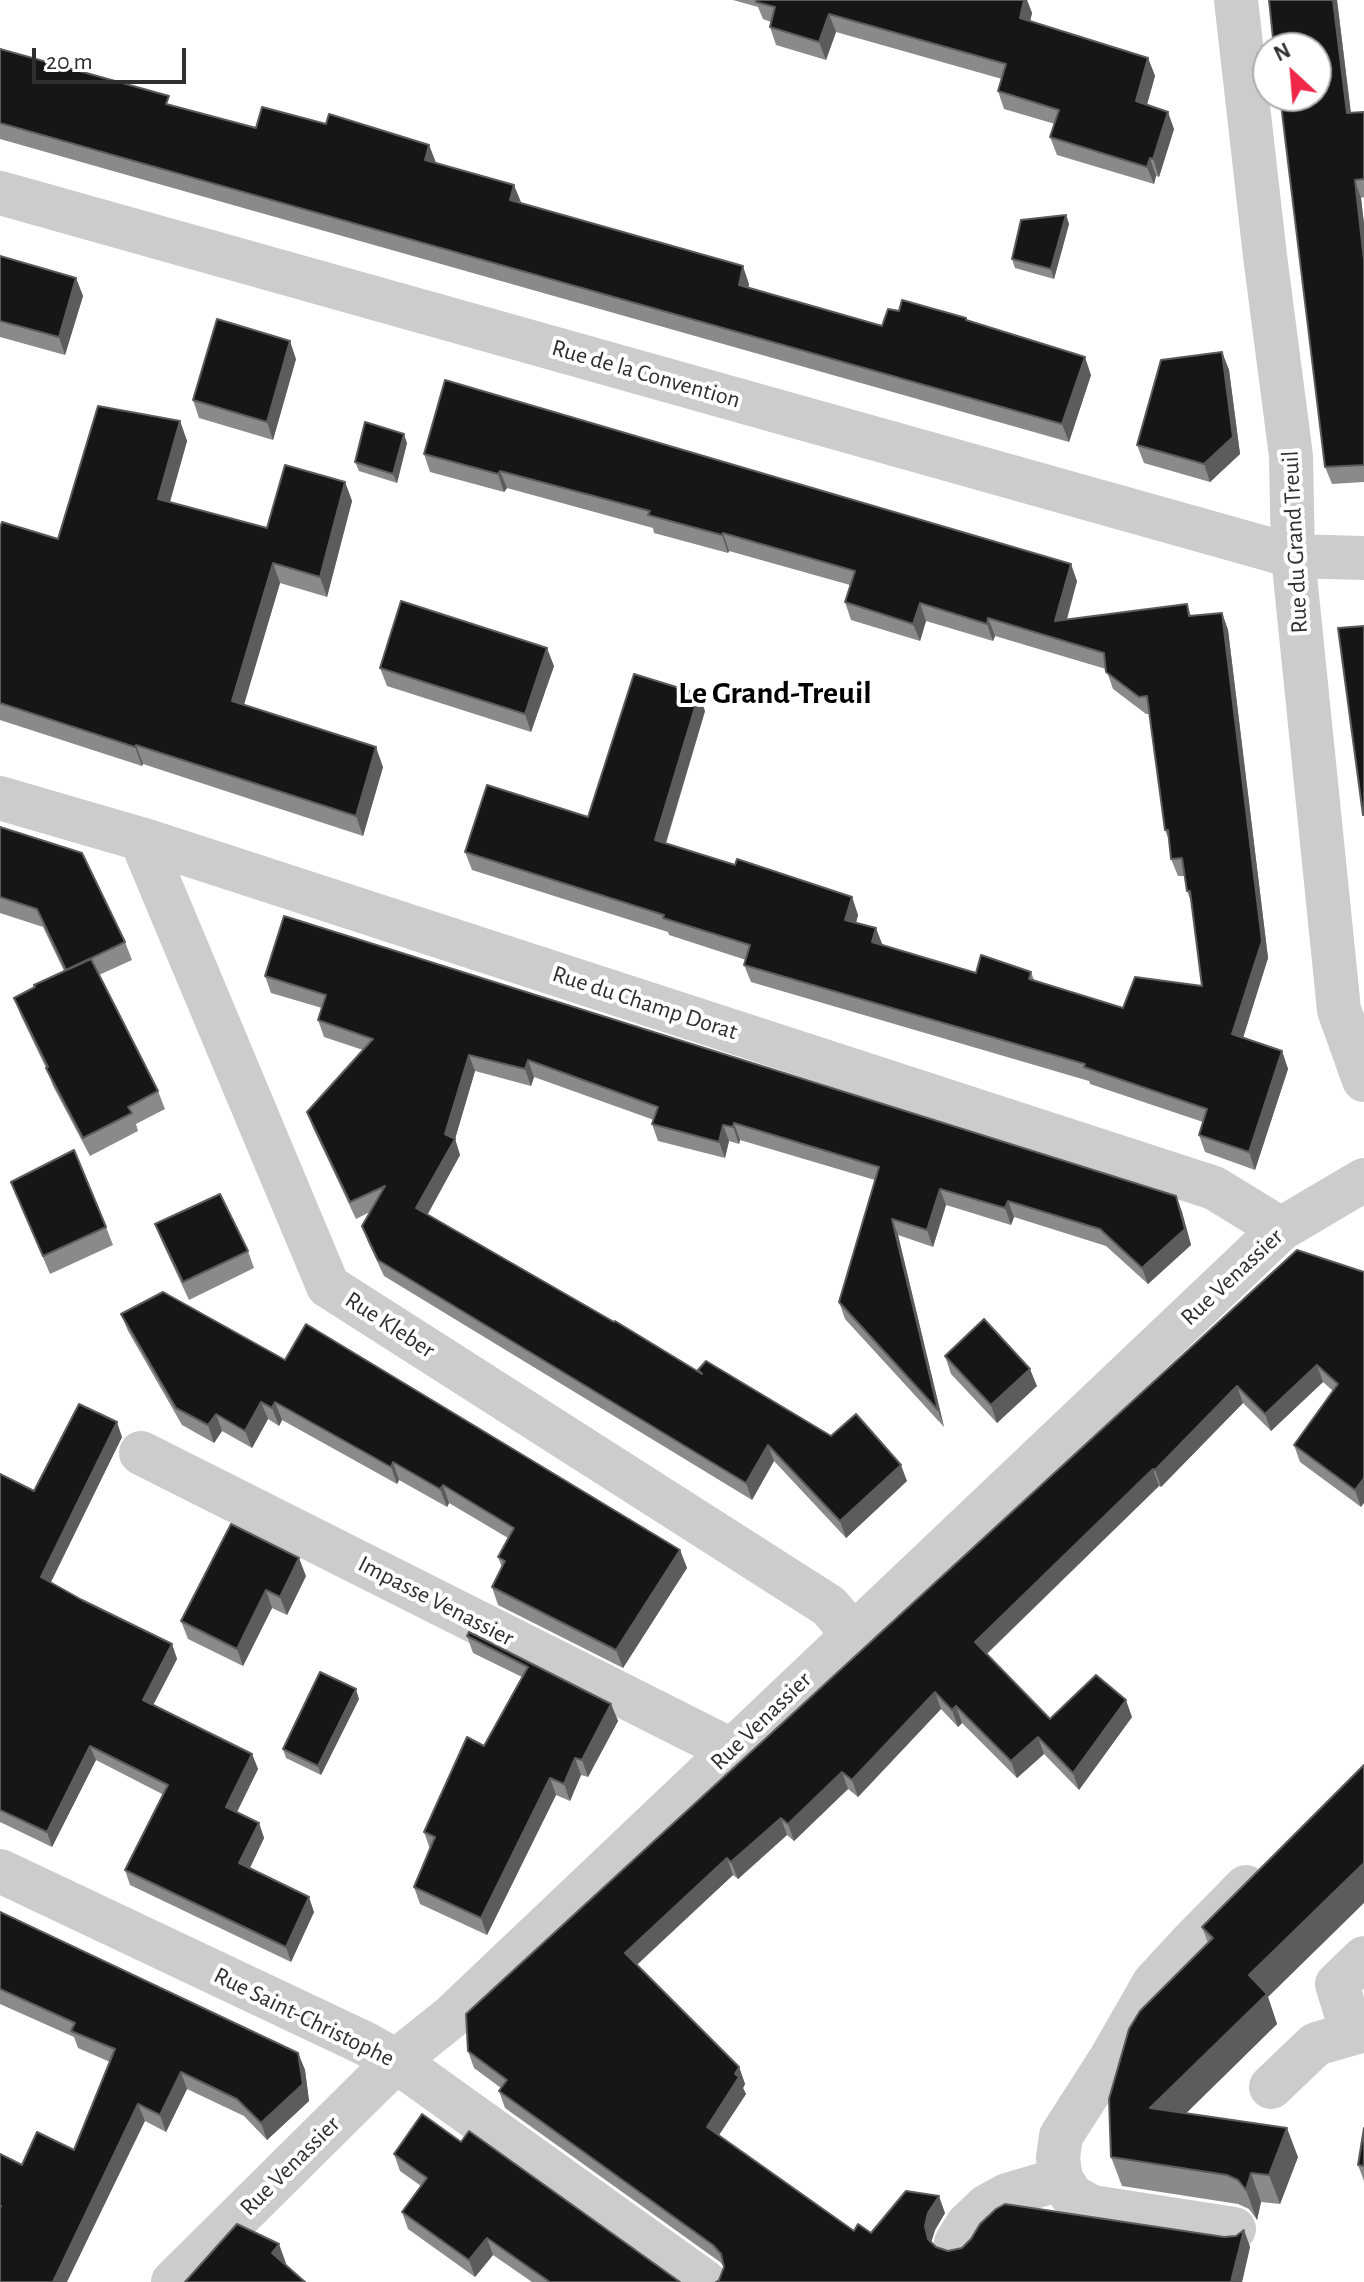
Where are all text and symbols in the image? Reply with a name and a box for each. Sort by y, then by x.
scale bar [36,32,190,82]
north arrow [1252,32,1332,112]
text: N [1271,39,1294,65]
text: 20 m [46,50,93,74]
street label: Rue de la Convention [548,333,744,415]
street label: Rue du Grand Treuil [1276,450,1314,634]
district label: Le Grand-Treuil [678,674,872,712]
street label: Rue du Champ Dorat [549,959,741,1047]
street label: Rue Venassier [1175,1222,1289,1332]
street label: Rue Kleber [340,1285,440,1365]
street label: Impasse Venassier [353,1549,519,1653]
street label: Rue Venassier [704,1666,818,1776]
street label: Rue Saint-Christophe [209,1961,399,2073]
street label: Rue Venassier [234,2110,346,2222]

